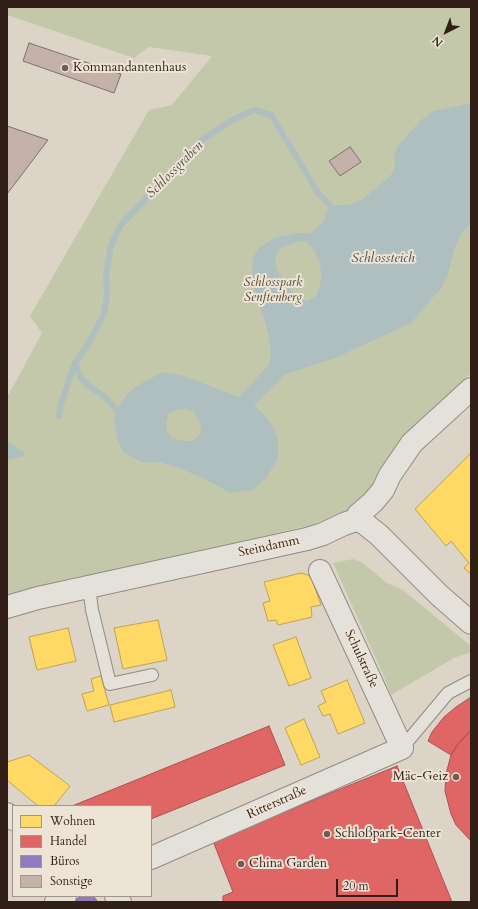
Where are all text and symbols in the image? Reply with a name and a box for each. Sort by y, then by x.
north arrow [426,12,466,52]
text: N [429,33,446,50]
place label: Kommandantenhaus [73,60,186,76]
marker: Kommandantenhaus [60,63,70,73]
water label: Schlossgraben [143,138,207,202]
water label: Schlossteich [351,251,415,267]
park label: Schlosspark Senftenberg [244,275,302,306]
street label: Steindamm [237,533,301,561]
street label: Schulstraße [341,627,381,691]
place label: Mäc-Geiz [393,769,448,785]
marker: Mäc-Geiz [451,772,461,782]
street label: Ritterstraße [245,783,309,823]
legend [12,805,152,897]
text: Wohnen [50,813,95,829]
place label: Schloßpark-Center [335,826,441,842]
marker: Schloßpark-Center [322,829,332,839]
text: Handel [50,833,87,849]
text: Büros [50,853,80,869]
place label: China Garden [249,856,327,872]
marker: China Garden [236,859,246,869]
scale bar [338,871,400,897]
text: Sonstige [50,873,93,889]
text: 20 m [343,878,369,894]

